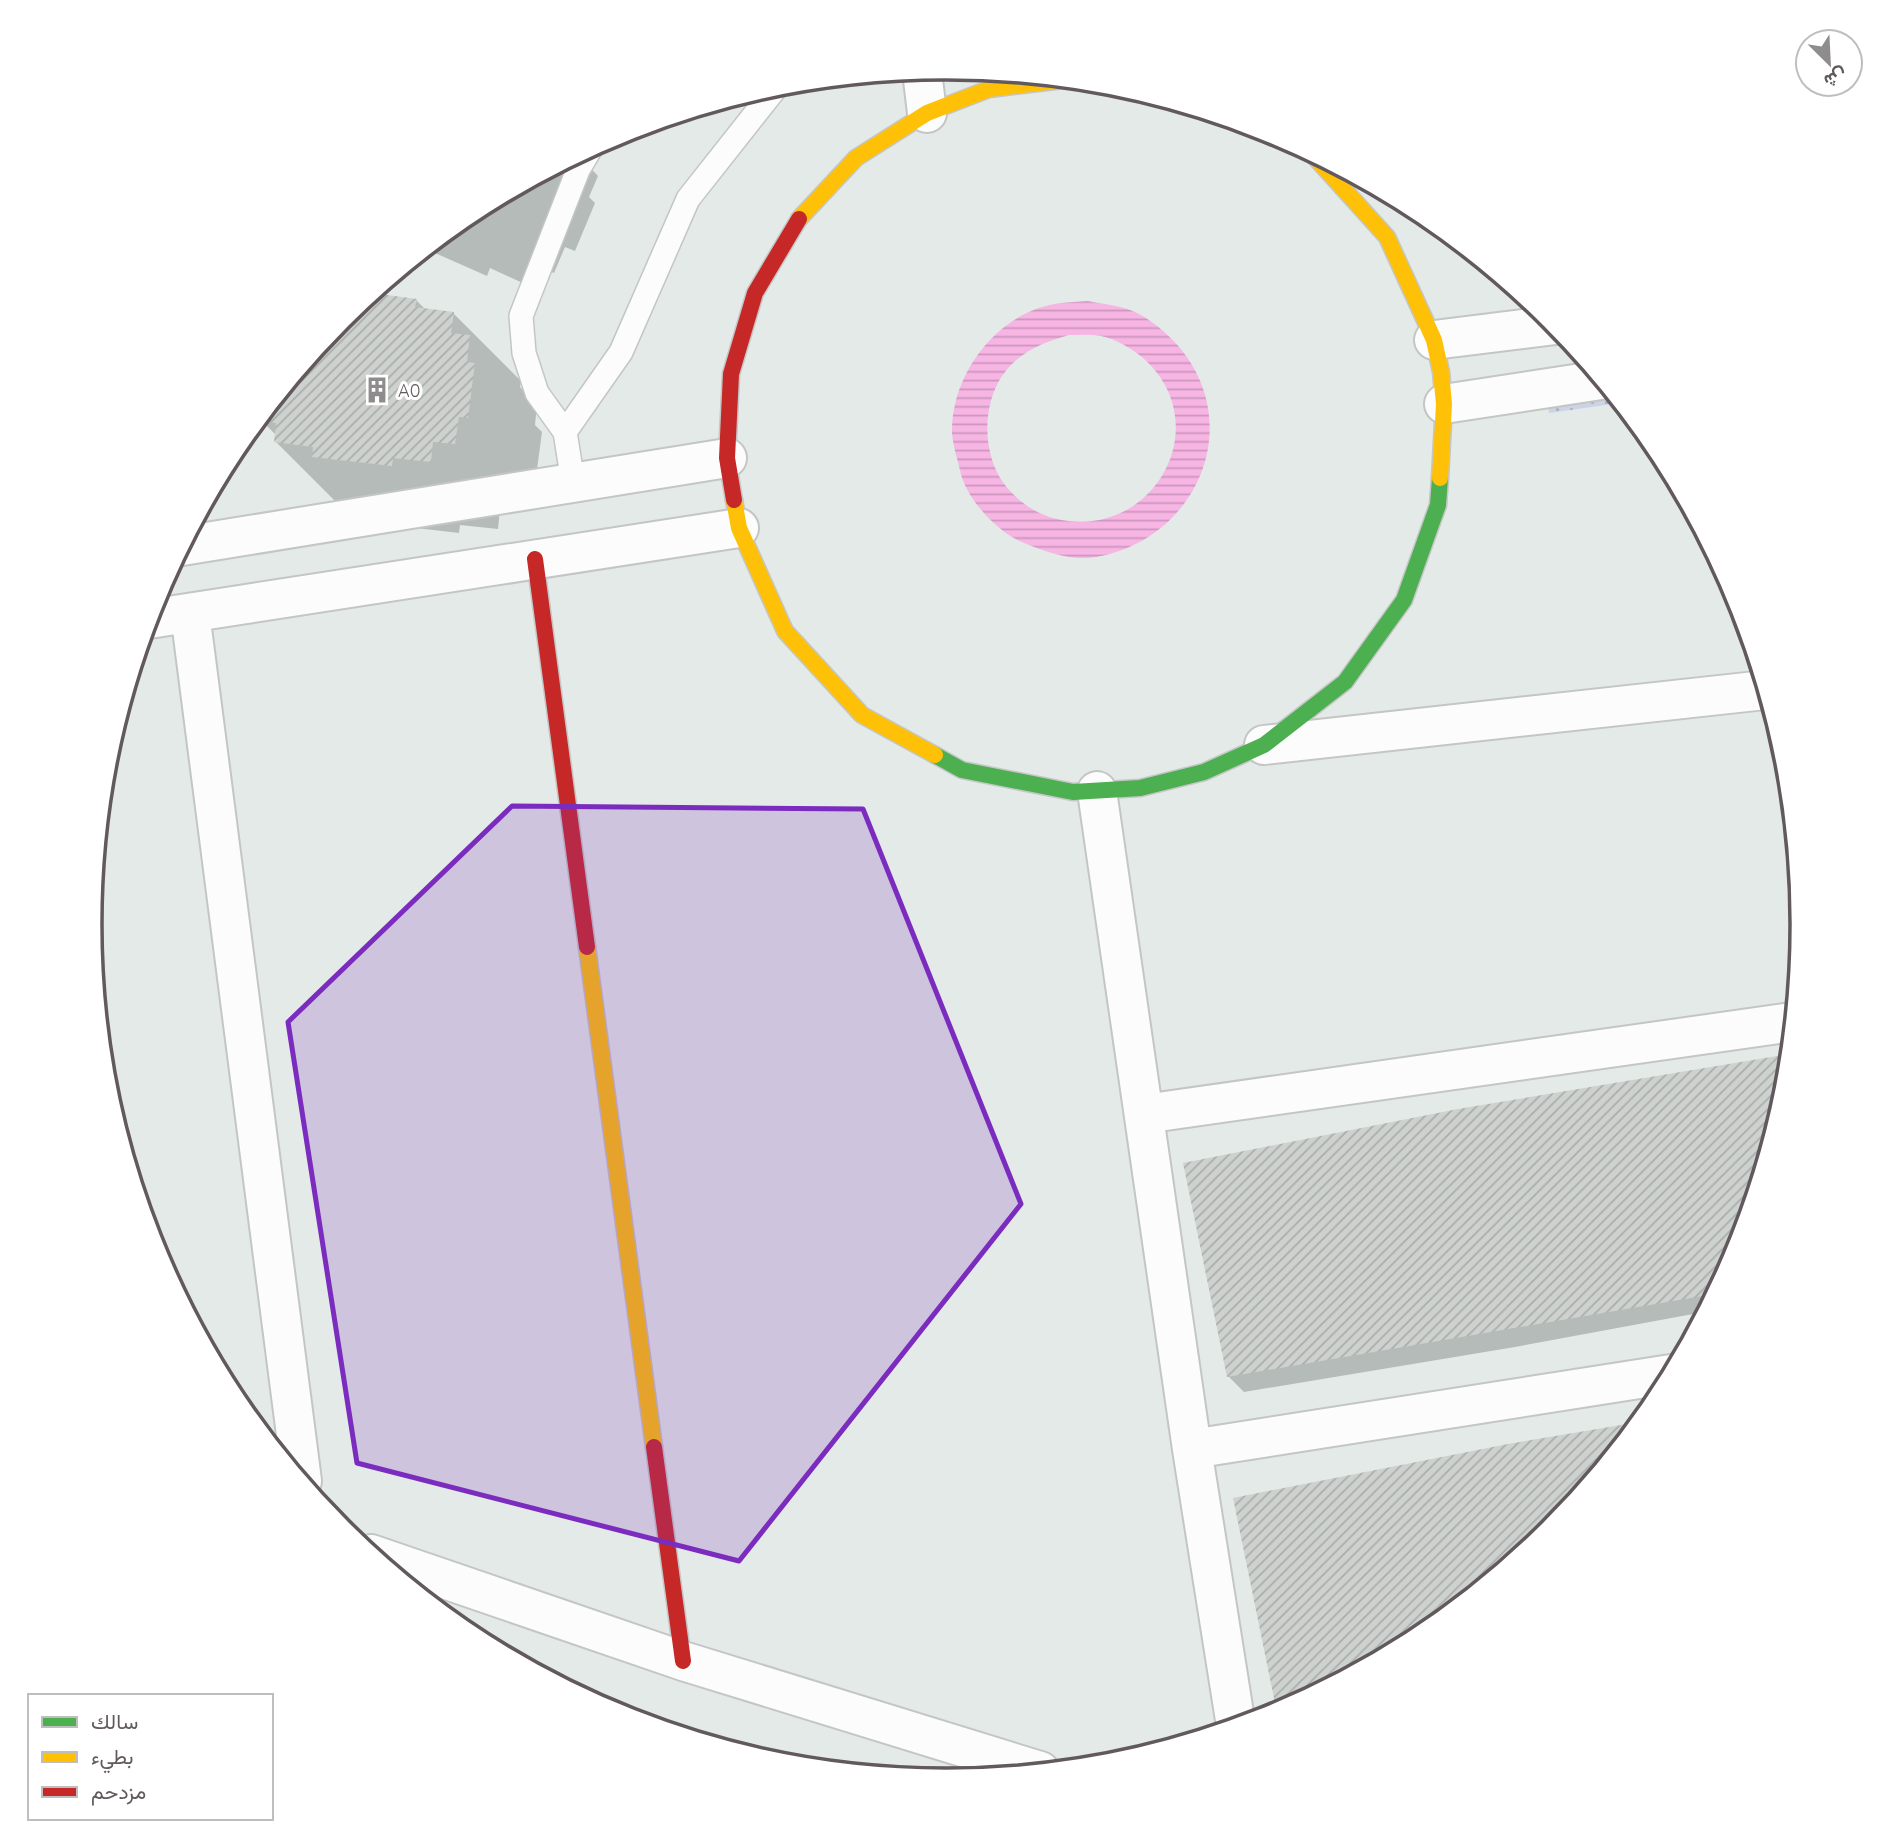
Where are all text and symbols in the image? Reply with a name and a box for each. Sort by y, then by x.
north arrow [1794,28,1864,98]
text: ش [1820,63,1851,94]
building icon: A0 [362,375,392,405]
place label: A0 [398,379,420,402]
legend [28,1694,273,1820]
text: سالك [91,1708,138,1734]
text: بطيء [91,1743,134,1774]
text: مزدحم [91,1778,146,1806]

